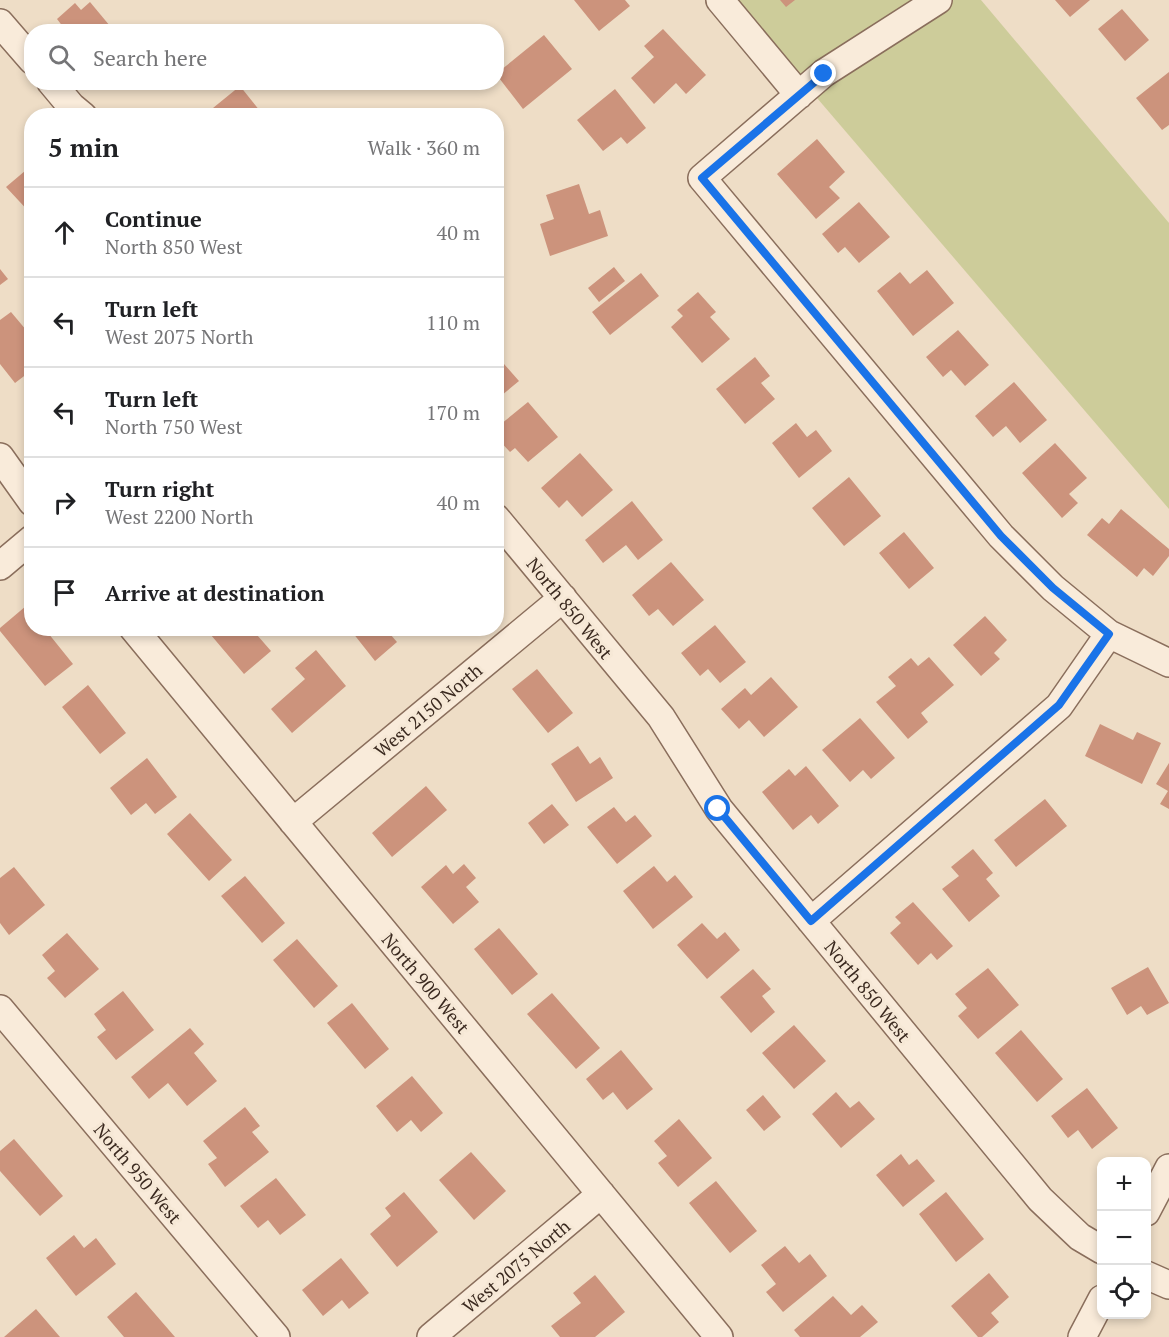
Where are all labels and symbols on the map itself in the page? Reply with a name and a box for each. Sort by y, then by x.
route end [810,60,836,86]
street label: North 850 West [522,552,619,664]
street label: West 2150 North [369,658,487,762]
route start [704,795,730,821]
street label: North 900 West [377,928,475,1038]
street label: North 850 West [820,935,917,1047]
street label: North 950 West [89,1118,187,1228]
street label: West 2075 North [457,1214,575,1318]

